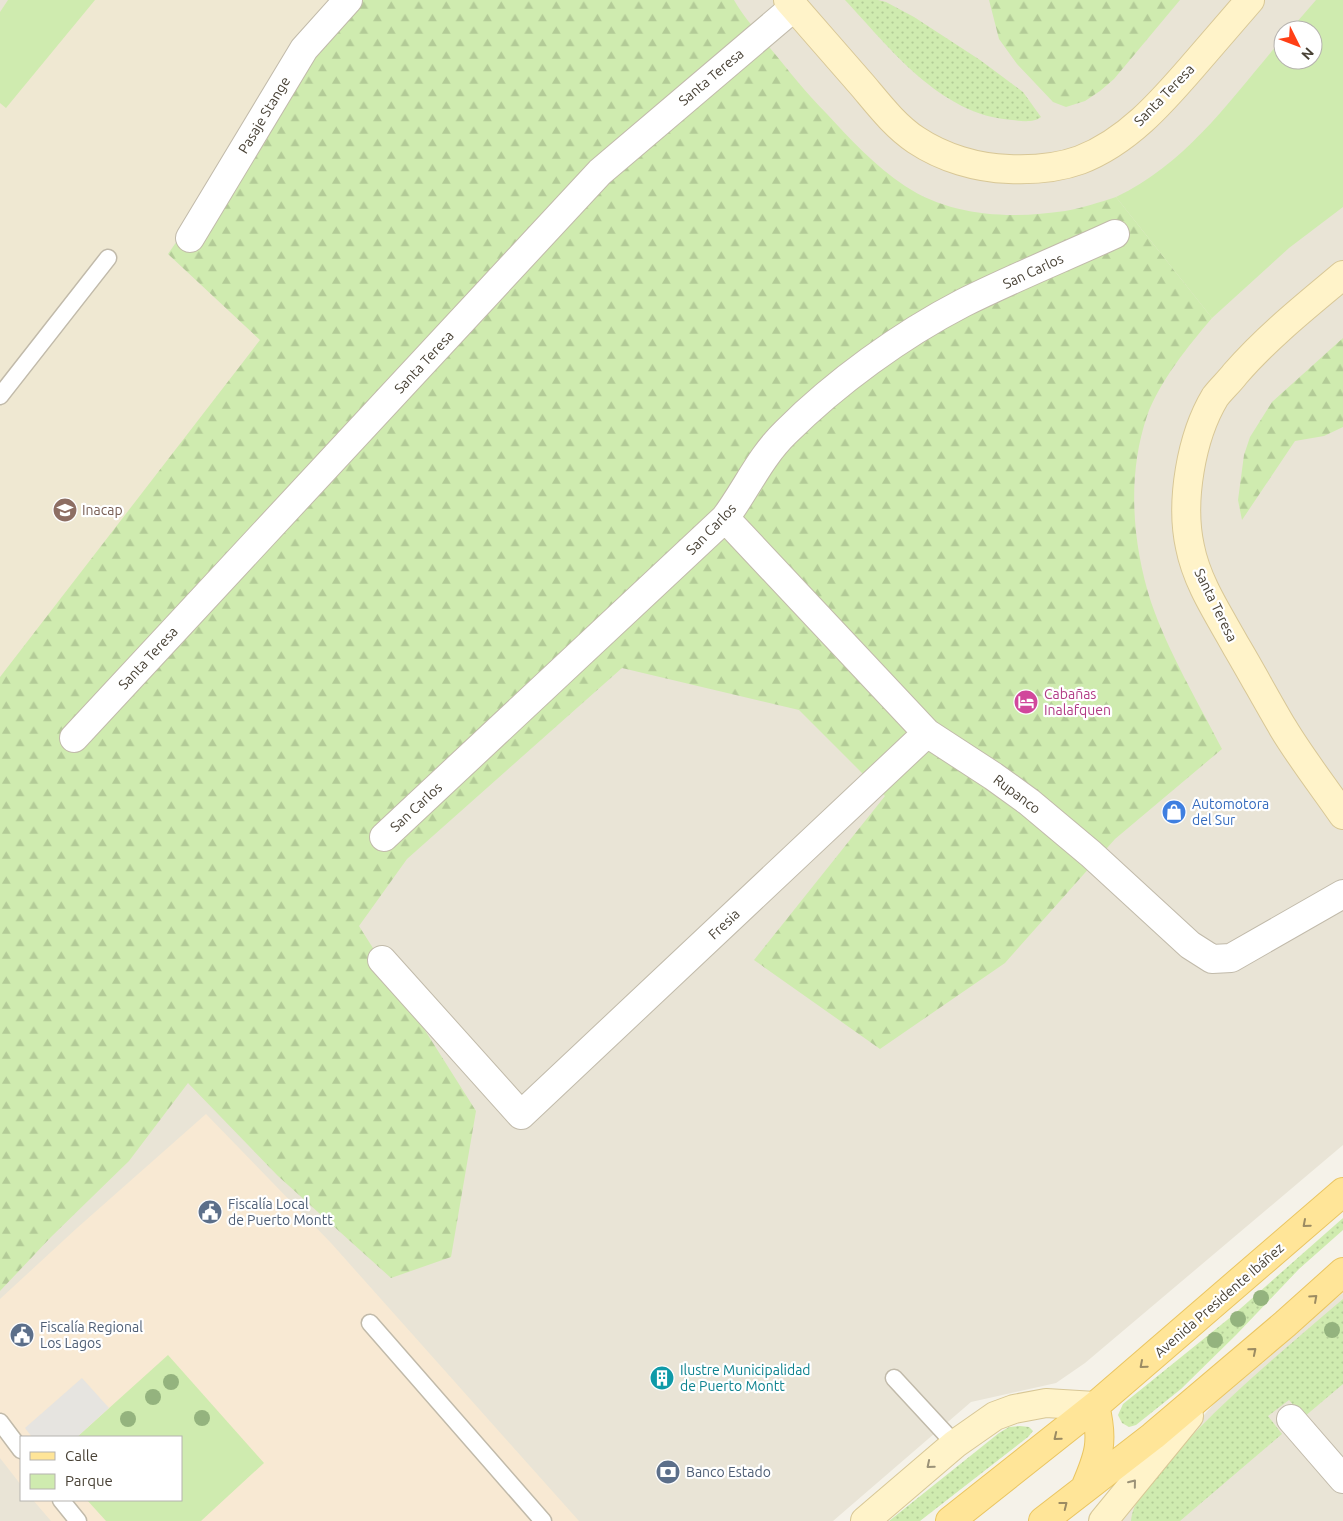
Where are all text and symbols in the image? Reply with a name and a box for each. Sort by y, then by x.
north arrow [1273,20,1323,70]
text: N [1298,44,1317,63]
street label: Santa Teresa [675,45,747,109]
street label: Santa Teresa [1131,61,1197,129]
street label: Pasaje Stange [235,74,293,156]
street label: San Carlos [1000,250,1066,292]
street label: Santa Teresa [391,327,457,397]
school or university icon: Inacap [52,497,78,523]
street label: San Carlos [683,500,739,558]
place label: Inacap [82,502,123,518]
street label: Santa Teresa [1191,566,1241,644]
street label: Santa Teresa [115,623,181,693]
place label: Cabañas Inalafquen [1044,686,1111,718]
hotel icon: Cabañas Inalafquen [1013,689,1039,715]
street label: Rupanco [990,771,1044,817]
street label: San Carlos [387,779,445,835]
place label: Automotora del Sur [1192,796,1269,828]
shop icon: Automotora del Sur [1161,799,1187,825]
street label: Fresia [705,906,743,942]
place label: Fiscalía Local de Puerto Montt [228,1196,333,1228]
public building icon: Fiscalía Local de Puerto Montt [197,1199,223,1225]
one-way arrow [1303,1219,1312,1228]
street label: Avenida Presidente Ibáñez [1151,1240,1287,1360]
one-way arrow [1308,1295,1317,1304]
place label: Fiscalía Regional Los Lagos [40,1319,143,1351]
public building icon: Fiscalía Regional Los Lagos [9,1322,35,1348]
one-way arrow [1248,1347,1257,1356]
one-way arrow [1140,1359,1149,1368]
place label: Ilustre Municipalidad de Puerto Montt [680,1362,811,1394]
building icon: Ilustre Municipalidad de Puerto Montt [649,1365,675,1391]
one-way arrow [1054,1431,1063,1439]
legend [20,1436,182,1501]
text: Calle [65,1447,98,1464]
bank icon: Banco Estado [655,1459,681,1485]
one-way arrow [927,1459,936,1468]
place label: Banco Estado [686,1464,771,1480]
text: Parque [65,1472,113,1489]
one-way arrow [1128,1480,1136,1489]
one-way arrow [1058,1502,1067,1510]

